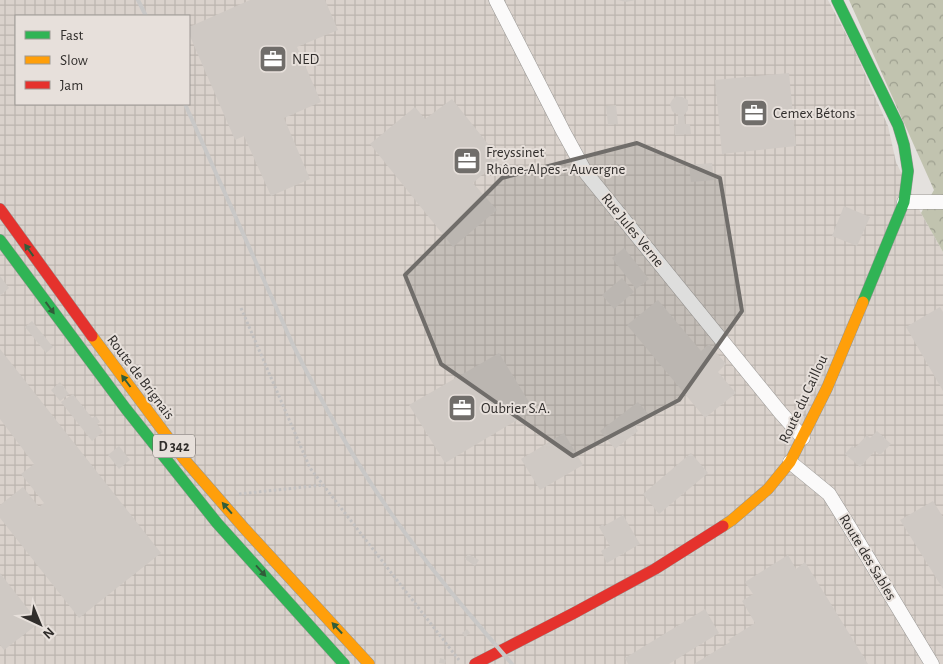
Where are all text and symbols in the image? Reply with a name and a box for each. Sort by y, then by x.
legend [15,15,190,105]
text: Fast [60,28,84,43]
office icon: NED [258,44,288,74]
place label: NED [292,52,319,67]
text: Slow [60,53,88,68]
text: Jam [60,78,83,93]
office icon: Cemex Bétons [739,98,769,128]
place label: Cemex Bétons [773,106,855,121]
place label: Freyssinet Rhône-Alpes - Auvergne [486,145,625,177]
office icon: Freyssinet Rhône-Alpes - Auvergne [452,146,482,176]
street label: Rue Jules Verne [598,191,667,270]
one-way arrow [24,243,34,257]
one-way arrow [44,301,55,314]
street label: Route de Brignais [104,332,177,422]
street label: Route du Caillou [776,352,831,446]
one-way arrow [120,375,131,388]
office icon: Oubrier S.A. [447,393,477,423]
place label: Oubrier S.A. [481,401,550,416]
road number: D 342 [153,434,195,458]
one-way arrow [221,502,232,515]
street label: Route des Sables [836,512,899,603]
one-way arrow [255,565,266,577]
north arrow [15,599,65,649]
one-way arrow [331,622,343,634]
text: N [40,624,57,641]

